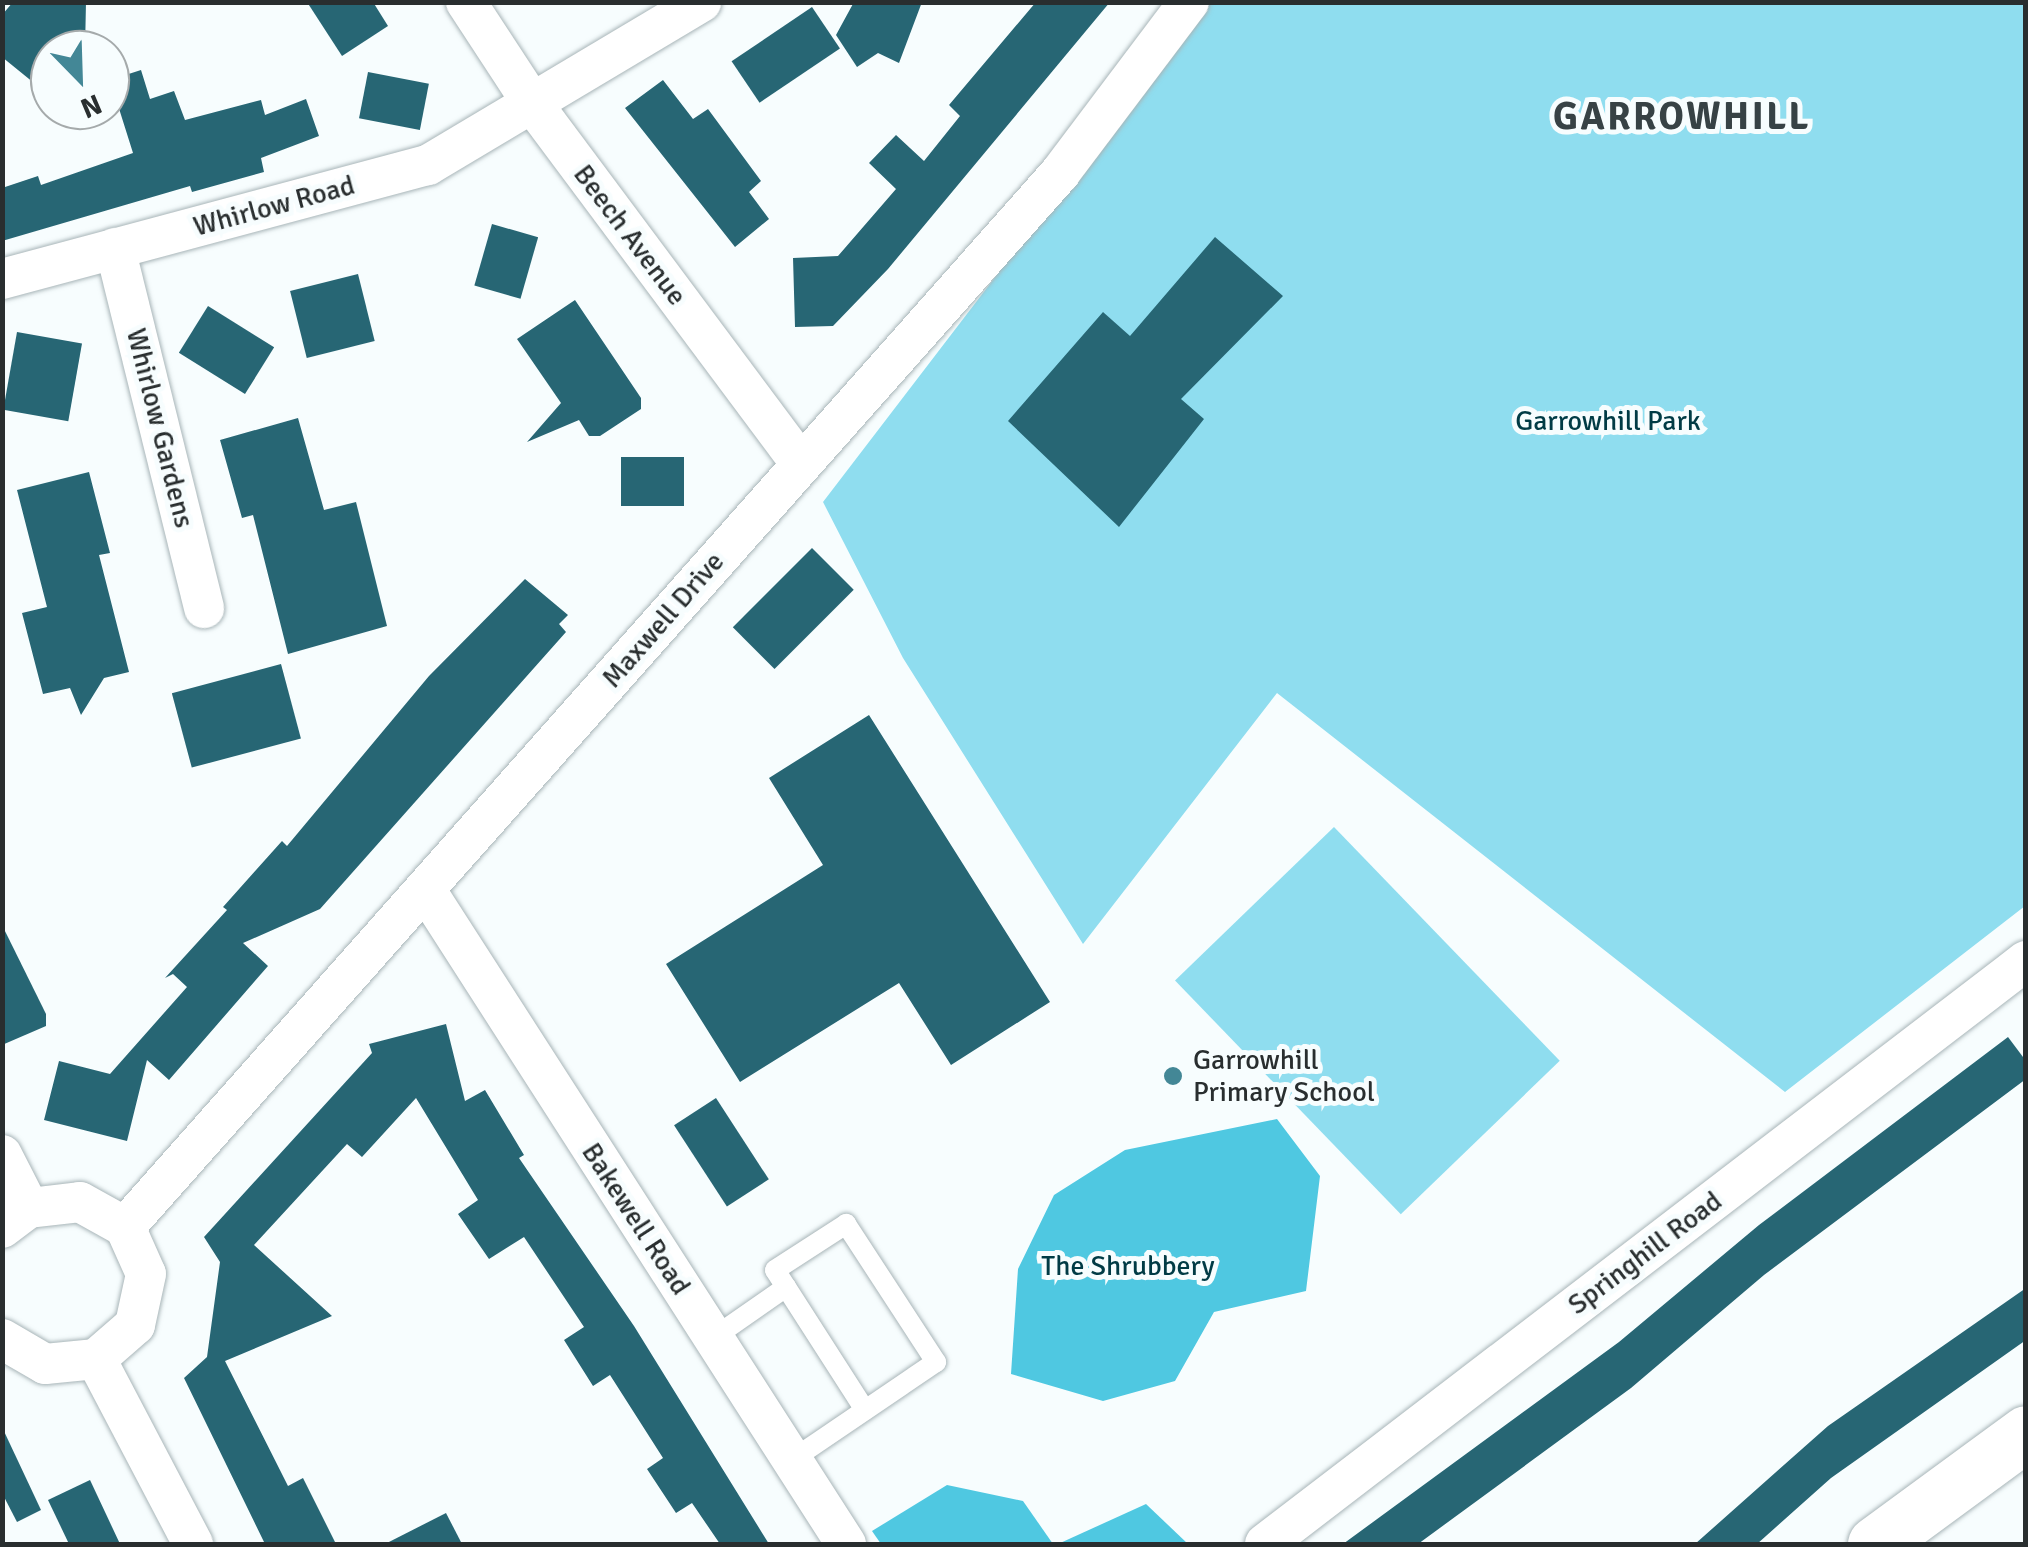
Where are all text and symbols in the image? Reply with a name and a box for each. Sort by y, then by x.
north arrow [30,30,130,130]
text: N [75,86,107,125]
district label: GARROWHILL [1553,94,1811,140]
street label: Beech Avenue [566,158,694,312]
street label: Whirlow Road [190,168,358,244]
street label: Whirlow Gardens [119,325,201,531]
park label: Garrowhill Park [1515,404,1701,438]
street label: Maxwell Drive [595,545,731,695]
place label: Garrowhill Primary School [1193,1043,1375,1109]
marker: Garrowhill Primary School [1162,1065,1184,1087]
street label: Bakewell Road [574,1137,698,1301]
street label: Springhill Road [1561,1184,1729,1322]
park label: The Shrubbery [1041,1249,1215,1283]

